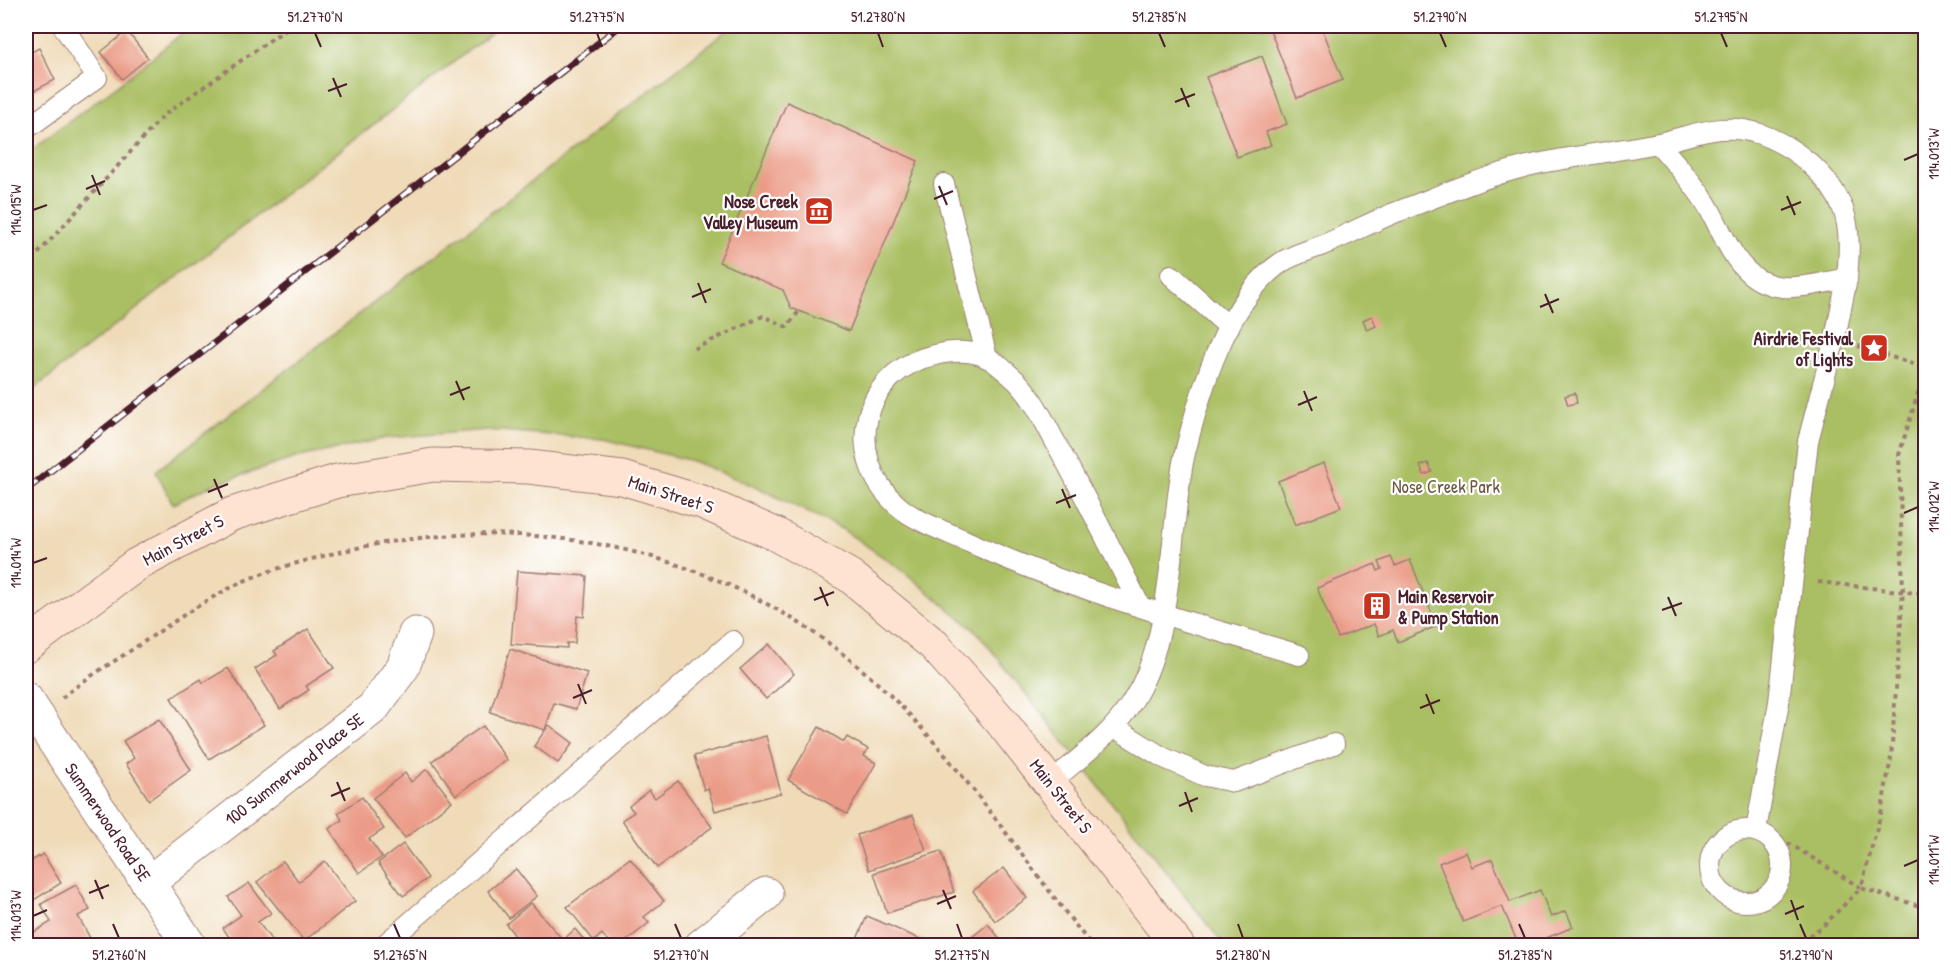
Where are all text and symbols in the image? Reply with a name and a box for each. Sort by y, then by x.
text: 51.2770°N [287,6,343,27]
text: 51.2775°N [570,6,624,27]
text: 51.2780°N [851,6,905,27]
text: 51.2785°N [1132,6,1186,27]
text: 51.2790°N [1413,6,1467,27]
text: 51.2795°N [1695,6,1747,27]
text: 114.013°W [1923,128,1944,180]
text: 114.015°W [5,184,26,235]
place label: Nose Creek Valley Museum [703,189,799,236]
museum icon: Nose Creek Valley Museum [803,195,835,227]
place label: Airdrie Festival of Lights [1754,326,1854,373]
place icon: Airdrie Festival of Lights [1858,332,1890,364]
street label: Main Street S [625,468,717,520]
park label: Nose Creek Park [1392,474,1500,499]
text: 114.012°W [1923,480,1944,533]
street label: Main Street S [138,508,228,572]
text: 114.014°W [5,537,26,588]
place label: Main Reservoir & Pump Station [1398,584,1499,631]
building icon: Main Reservoir & Pump Station [1361,590,1393,622]
street label: 100 Summerwood Place SE [219,707,369,831]
street label: Main Street S [1024,753,1098,839]
street label: Summerwood Road SE [59,758,157,886]
text: 114.011°W [1923,834,1944,885]
text: 114.013°W [5,890,26,942]
text: 51.2760°N [92,944,146,965]
text: 51.2765°N [373,944,427,965]
text: 51.2770°N [653,944,709,965]
text: 51.2775°N [935,944,989,965]
text: 51.2780°N [1216,944,1270,965]
text: 51.2785°N [1498,944,1552,965]
text: 51.2790°N [1779,944,1833,965]

